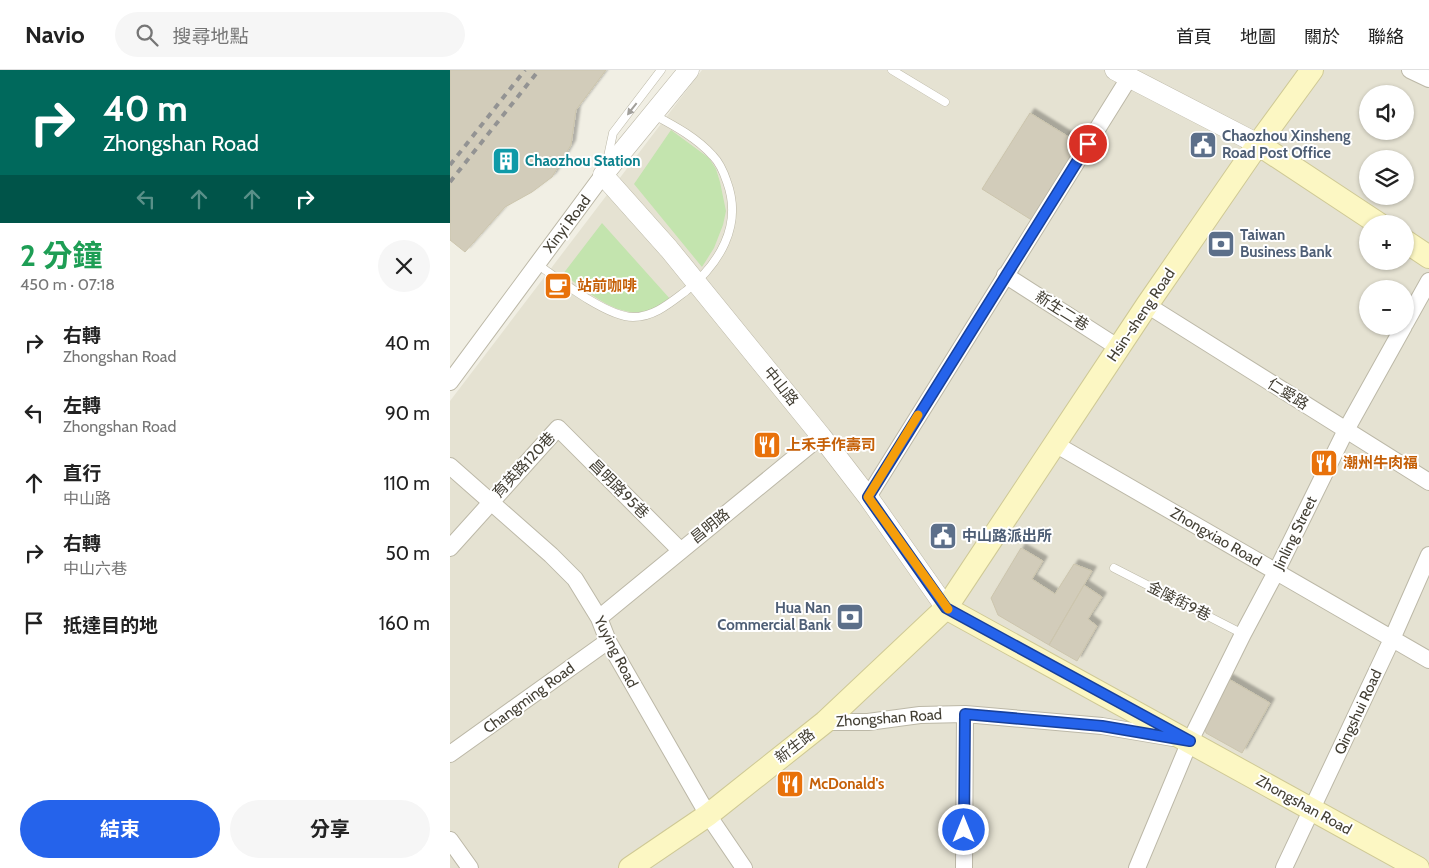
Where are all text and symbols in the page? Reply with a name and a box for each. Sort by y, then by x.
search box [115,12,465,57]
text: Navio [25,20,85,49]
icon: search [133,21,161,49]
text: 搜尋地點 [173,25,249,48]
text: 首頁 [1176,26,1212,48]
text: 地圖 [1240,26,1276,48]
text: 關於 [1304,26,1340,48]
text: 聯絡 [1368,26,1404,48]
map controls [1359,85,1414,335]
button: sound [1359,85,1414,140]
text: 40 m [103,87,188,130]
icon: right [20,90,85,155]
one-way arrow [626,102,637,115]
pin [1067,123,1109,165]
place label: Chaozhou Xinsheng Road Post Office [1222,127,1351,162]
text: Zhongshan Road [103,130,259,157]
icon: arrive [1074,130,1102,158]
public building icon: Chaozhou Xinsheng Road Post Office [1188,130,1218,160]
building icon: Chaozhou Station [491,146,521,176]
button: layers [1359,150,1414,205]
place label: Chaozhou Station [525,152,640,170]
icon: left [132,185,160,213]
icon: ahead [185,185,213,213]
icon: ahead [238,185,266,213]
icon: right [291,185,319,213]
street label: Xinyi Road [540,192,594,256]
button: + [1359,215,1414,270]
place label: Taiwan Business Bank [1240,226,1333,261]
bank icon: Taiwan Business Bank [1206,229,1236,259]
text: 2 分鐘 [20,237,103,274]
button: close [378,240,430,292]
street label: Hsin-sheng Road [1103,265,1179,365]
cafe icon: 站前咖啡 [543,271,573,301]
text: 450 m · 07:18 [20,275,115,294]
place label: 站前咖啡 [577,277,637,295]
button: − [1359,280,1414,335]
street label: 新生二巷 [1032,287,1092,335]
text: 右轉 [63,324,101,347]
icon: right [20,329,48,357]
text: 40 m [385,332,430,355]
text: Zhongshan Road [63,347,176,366]
street label: 中山路 [760,363,802,409]
street label: 仁愛路 [1264,374,1312,414]
text: 左轉 [63,394,101,417]
icon: left [20,399,48,427]
text: 90 m [385,402,430,425]
text: Zhongshan Road [63,417,176,436]
street label: 育英路120巷 [489,428,559,502]
restaurant icon: 上禾手作壽司 [752,430,782,460]
place label: 上禾手作壽司 [786,436,876,454]
restaurant icon: 潮州牛肉福 [1309,448,1339,478]
place label: 潮州牛肉福 [1343,454,1418,472]
street label: 昌明路95巷 [586,456,652,522]
text: 直行 [63,462,101,485]
icon: ahead [20,469,48,497]
text: 110 m [383,472,430,495]
text: 中山路 [63,489,111,508]
street label: Jinling Street [1269,493,1321,574]
street label: Zhongxiao Road [1167,504,1265,570]
street label: 昌明路 [687,505,733,547]
public building icon: 中山路派出所 [928,521,958,551]
place label: 中山路派出所 [962,527,1052,545]
text: 右轉 [63,532,101,555]
icon: right [20,539,48,567]
text: 50 m [386,542,430,565]
text: 中山六巷 [63,559,127,578]
street label: 金陵街9巷 [1144,577,1214,625]
place label: Hua Nan Commercial Bank [717,599,832,634]
bank icon: Hua Nan Commercial Bank [835,602,865,632]
icon: arrive [20,609,48,637]
text: 160 m [379,612,430,635]
street label: Yuying Road [590,612,642,691]
text: 抵達目的地 [63,614,158,637]
street label: Changming Road [480,659,578,737]
street label: Qingshui Road [1330,667,1386,757]
street label: Zhongshan Road [835,705,943,731]
street label: 新生路 [772,725,818,767]
restaurant icon: McDonald's [775,769,805,799]
street label: Zhongshan Road [1253,771,1355,839]
place label: McDonald's [809,775,884,793]
button: 結束 [20,800,220,858]
button: 分享 [230,800,430,858]
position arrow [937,803,989,855]

